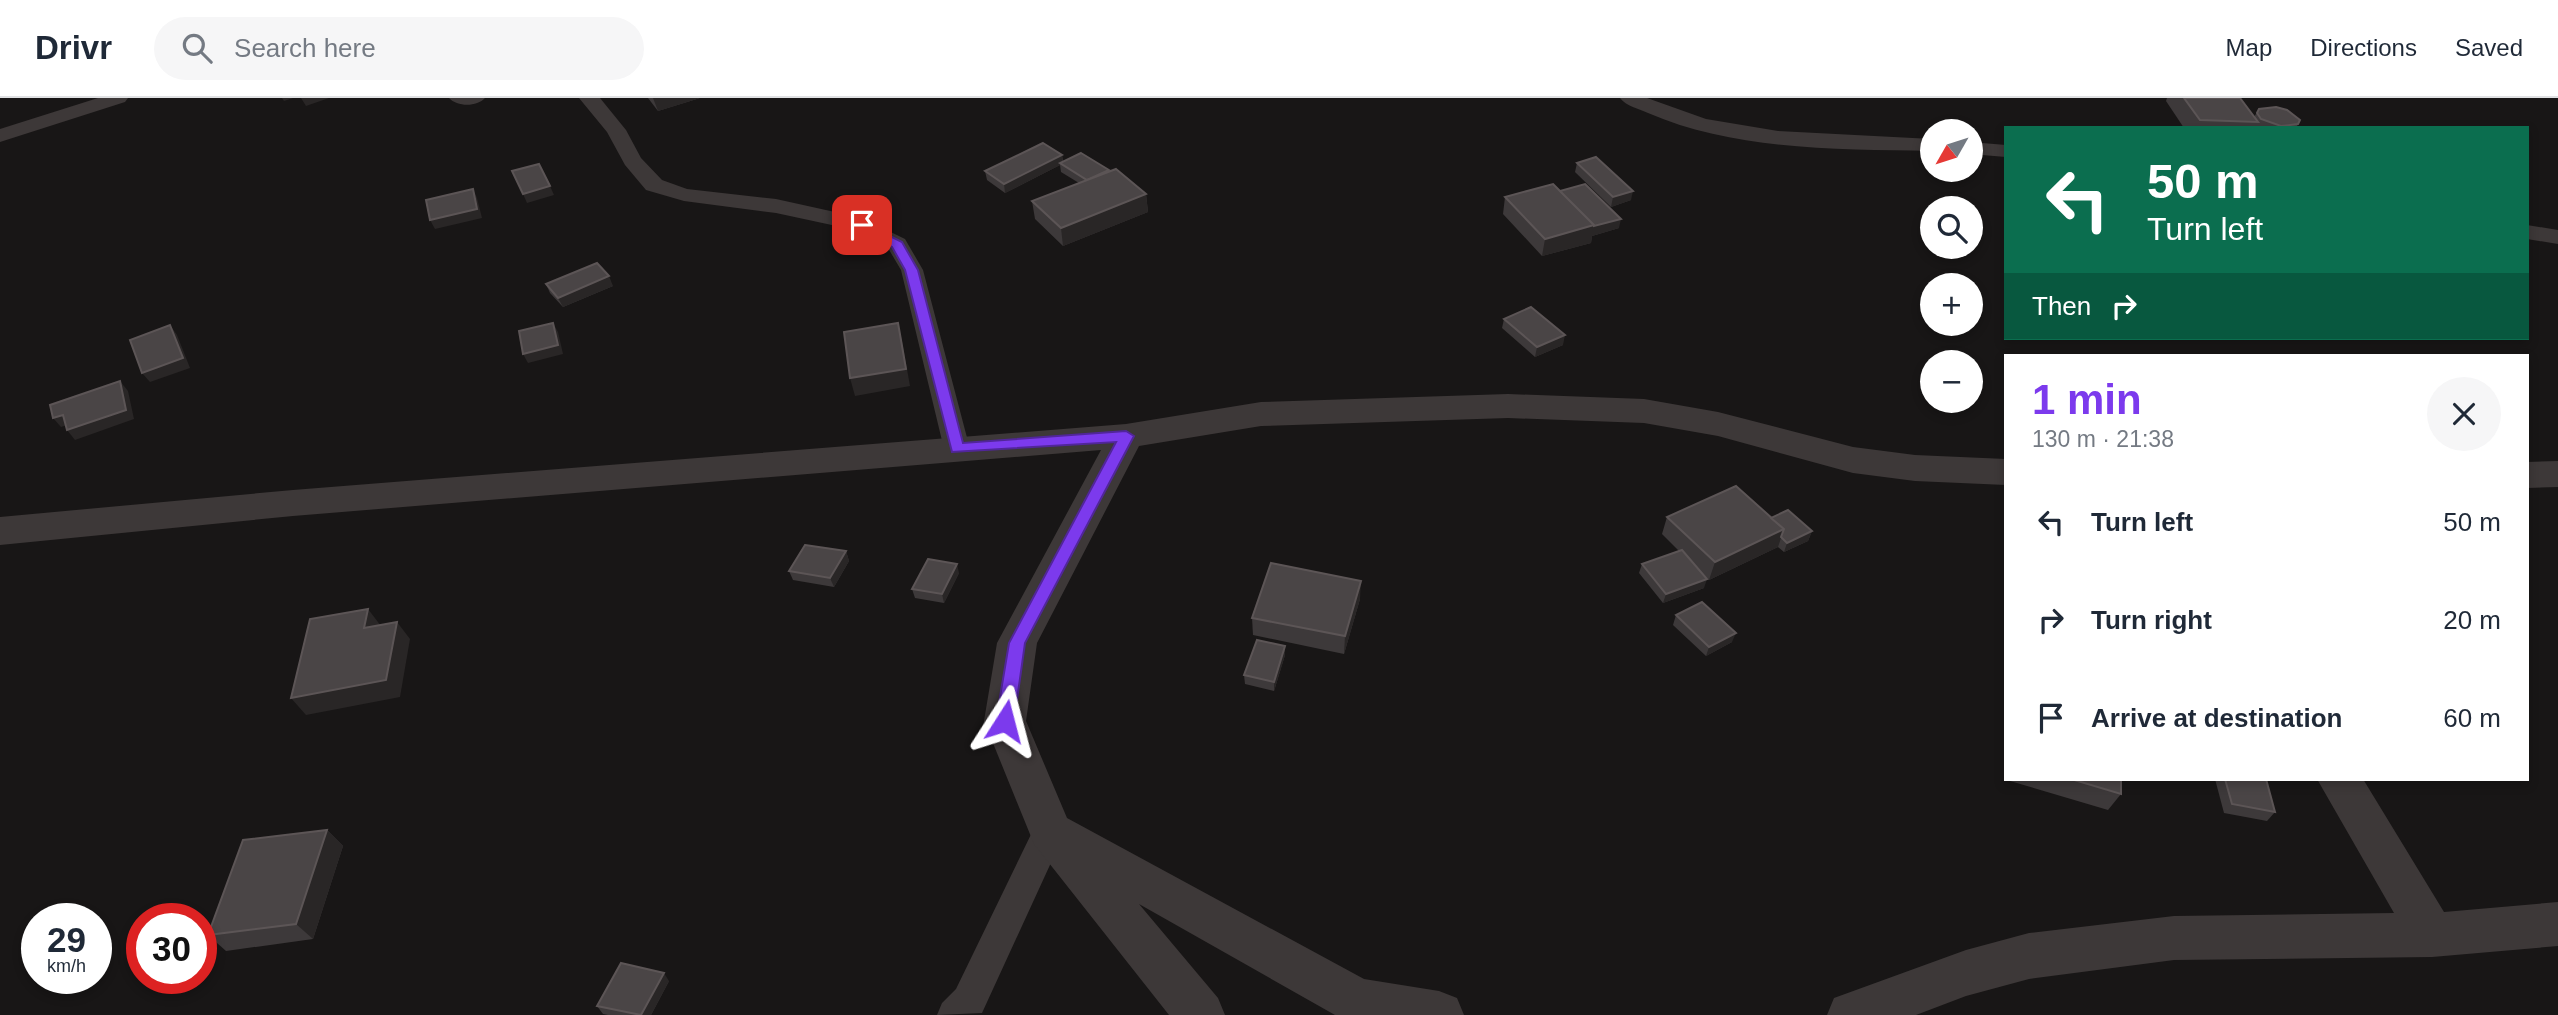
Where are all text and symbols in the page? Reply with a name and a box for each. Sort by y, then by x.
search box [154,17,644,80]
text: Drivr [35,29,112,66]
icon: search [178,29,216,67]
text: Search here [234,33,376,63]
text: Map [2226,34,2272,61]
text: Directions [2310,34,2417,61]
text: Saved [2455,34,2523,61]
north arrow [1920,119,1983,182]
map controls [1920,119,1983,413]
icon: left [2032,154,2123,245]
text: 50 m [2147,154,2259,208]
pin [832,195,892,255]
button: search [1920,196,1983,259]
icon: arrive [843,206,881,244]
text: Turn left [2147,211,2263,247]
button: + [1920,273,1983,336]
icon: right [2105,287,2143,325]
text: Then [2032,291,2091,321]
button: − [1920,350,1983,413]
text: 1 min [2032,376,2142,423]
button: close [2427,377,2501,451]
text: 130 m · 21:38 [2032,426,2174,452]
icon: left [2032,503,2070,541]
text: Turn left [2091,507,2193,537]
text: 50 m [2443,507,2501,537]
icon: right [2032,601,2070,639]
text: Turn right [2091,605,2212,635]
text: 20 m [2443,605,2501,635]
position arrow [968,684,1042,758]
icon: arrive [2032,699,2070,737]
text: Arrive at destination [2091,703,2342,733]
text: 60 m [2443,703,2501,733]
speed limit sign: 30 [126,903,217,994]
text: 29 [47,920,86,959]
text: km/h [47,956,86,976]

